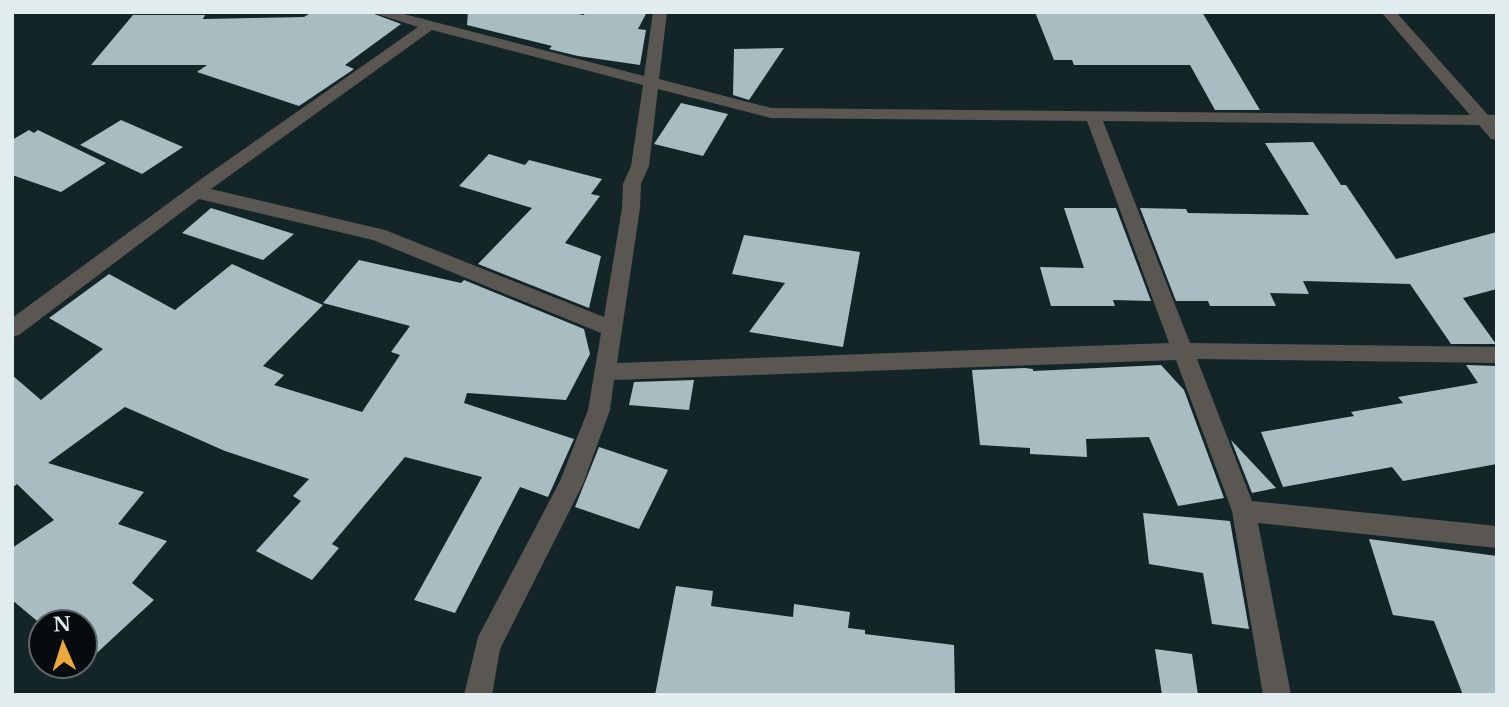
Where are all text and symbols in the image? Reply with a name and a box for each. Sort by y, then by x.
north arrow [28,609,98,679]
text: N [52,613,72,636]

